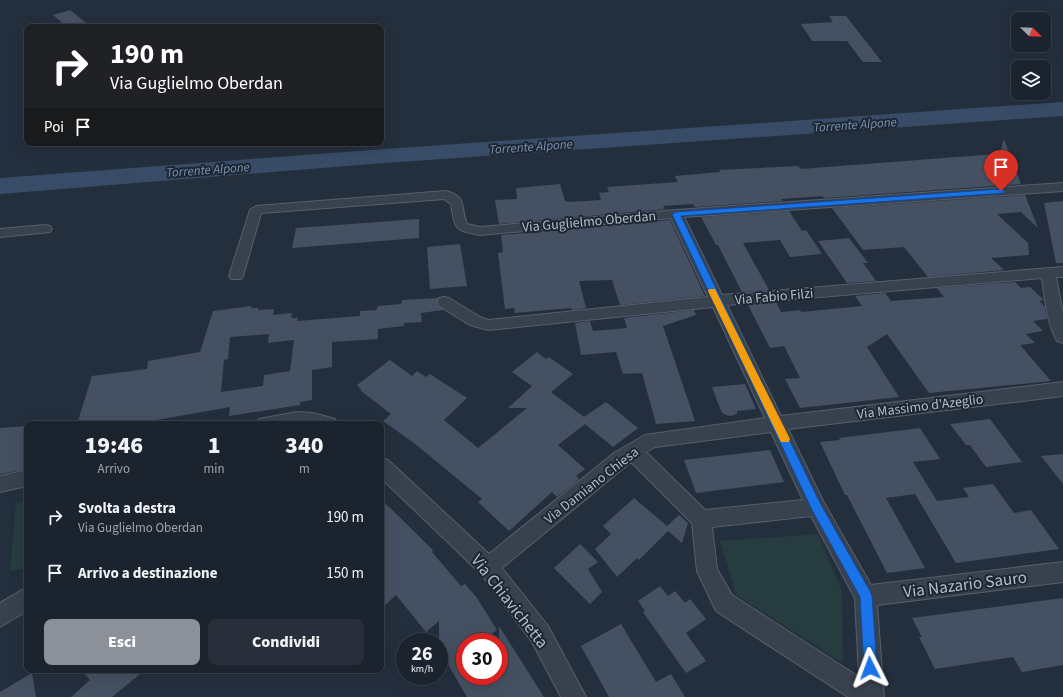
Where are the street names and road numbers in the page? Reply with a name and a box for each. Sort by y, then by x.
street label: Via Guglielmo Oberdan [521,206,657,238]
street label: Via Fabio Filzi [734,284,814,310]
street label: Via Massimo d'Azeglio [856,389,985,425]
street label: Via Damiano Chiesa [540,442,643,529]
street label: Via Chiavichetta [465,550,554,654]
street label: Via Nazario Sauro [902,566,1028,604]

